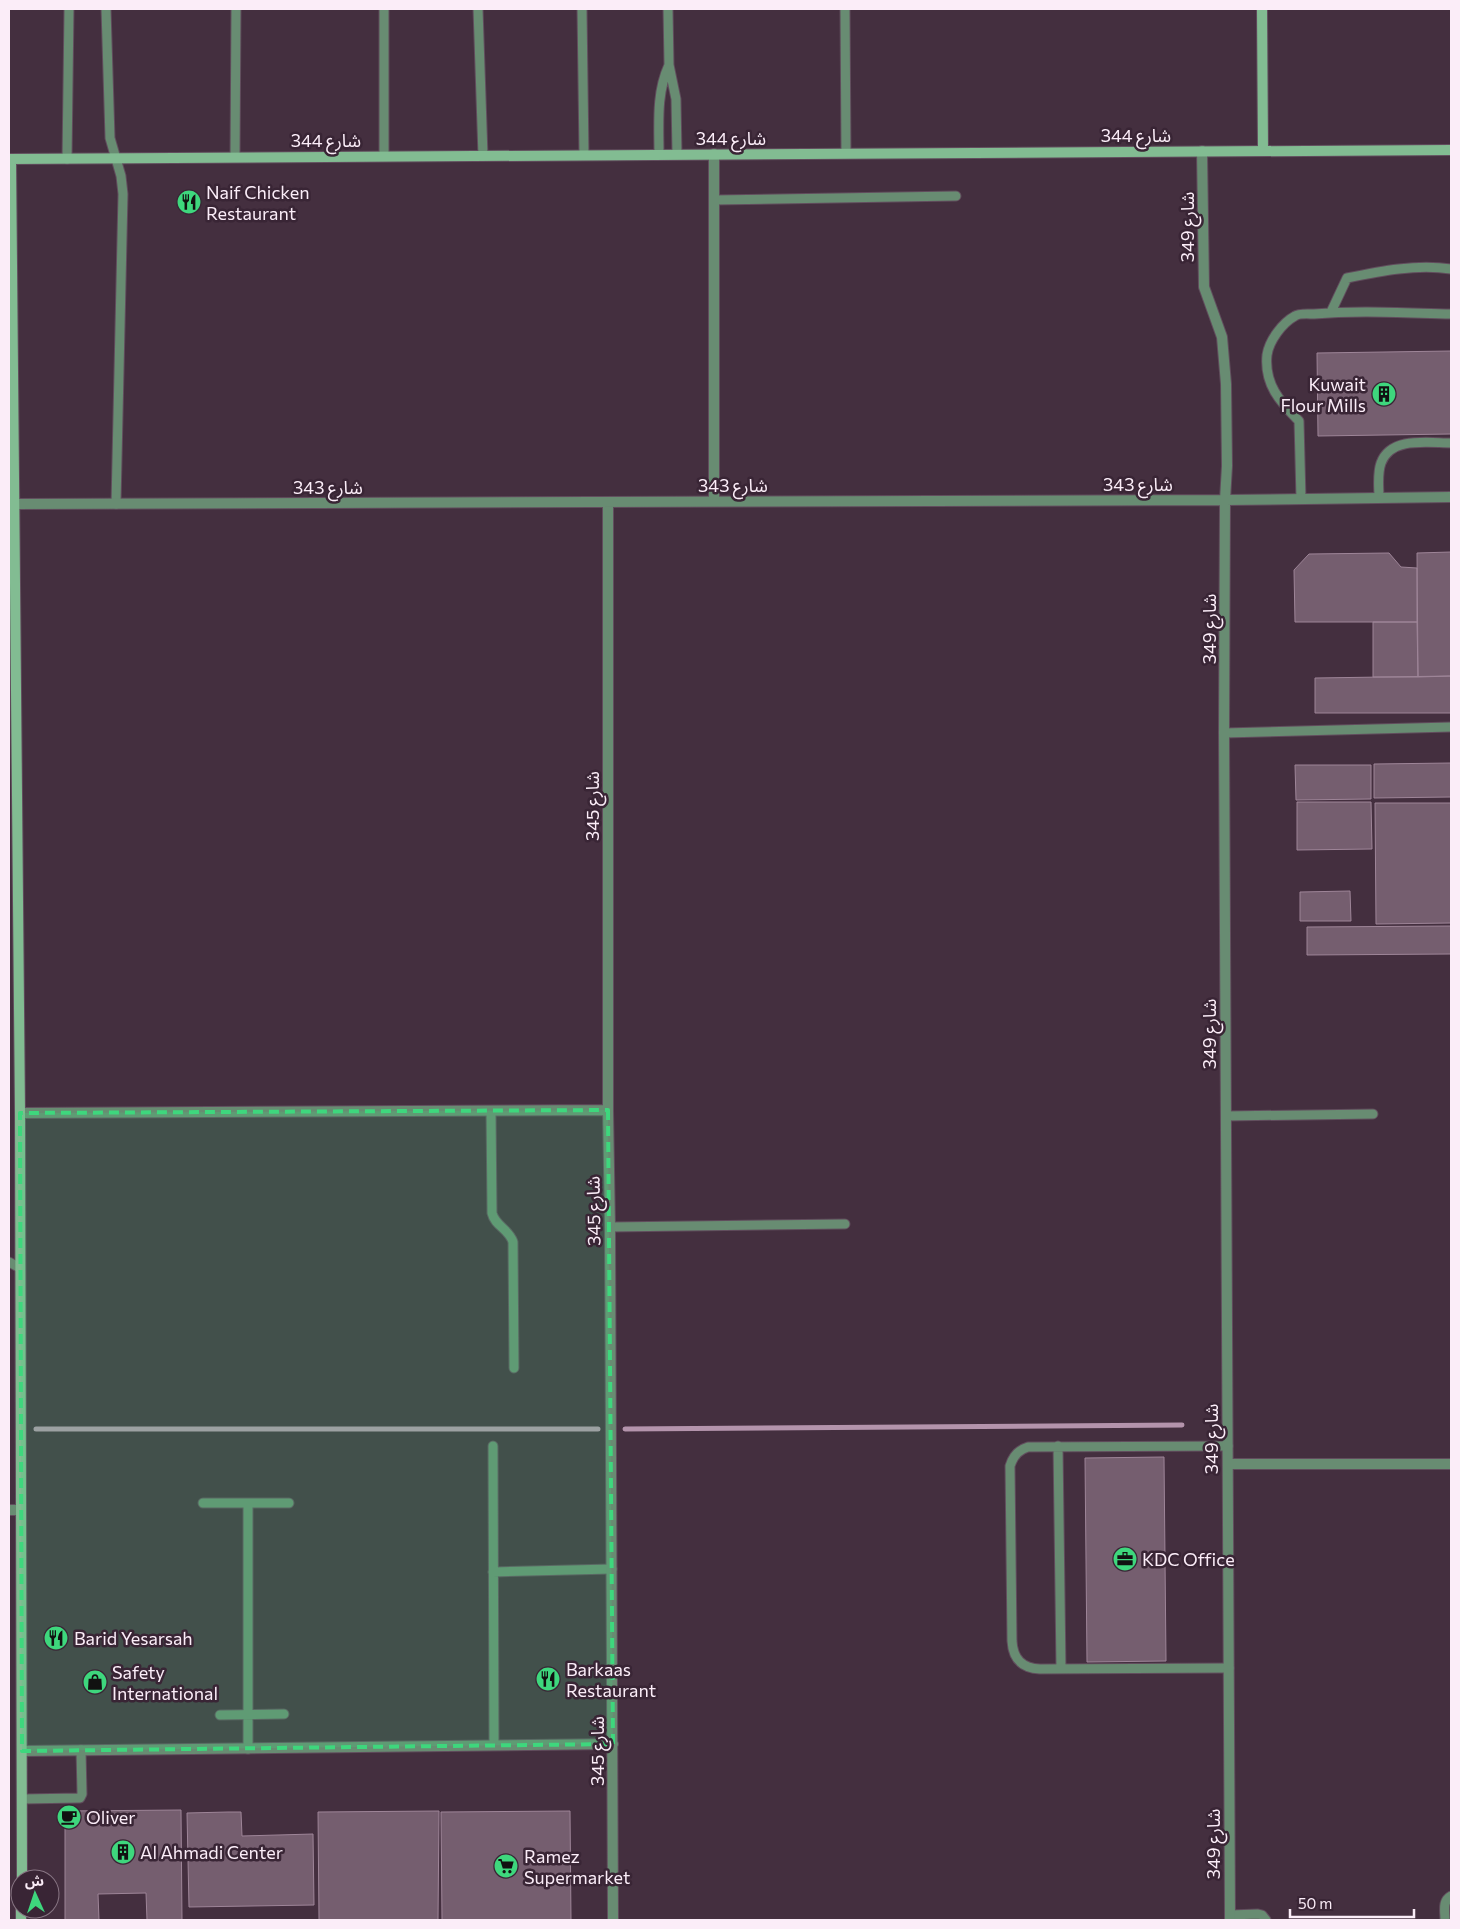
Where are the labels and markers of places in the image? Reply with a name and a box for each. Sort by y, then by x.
place label: Naif Chicken Restaurant [206,181,310,224]
restaurant icon: Naif Chicken Restaurant [176,189,202,215]
place label: Kuwait Flour Mills [1280,373,1366,416]
building icon: Kuwait Flour Mills [1371,381,1397,407]
office icon: KDC Office [1112,1546,1138,1572]
place label: KDC Office [1142,1548,1235,1570]
restaurant icon: Barid Yesarsah [43,1625,69,1651]
place label: Barid Yesarsah [74,1627,193,1649]
place label: Barkaas Restaurant [566,1658,656,1701]
place label: Safety International [112,1661,218,1704]
restaurant icon: Barkaas Restaurant [535,1666,561,1692]
shop icon: Safety International [82,1669,108,1695]
cafe icon: Oliver [56,1804,82,1830]
place label: Oliver [86,1806,136,1828]
building icon: Al Ahmadi Center [110,1839,136,1865]
place label: Al Ahmadi Center [140,1841,283,1863]
place label: Ramez Supermarket [524,1845,630,1888]
supermarket icon: Ramez Supermarket [493,1853,519,1879]

